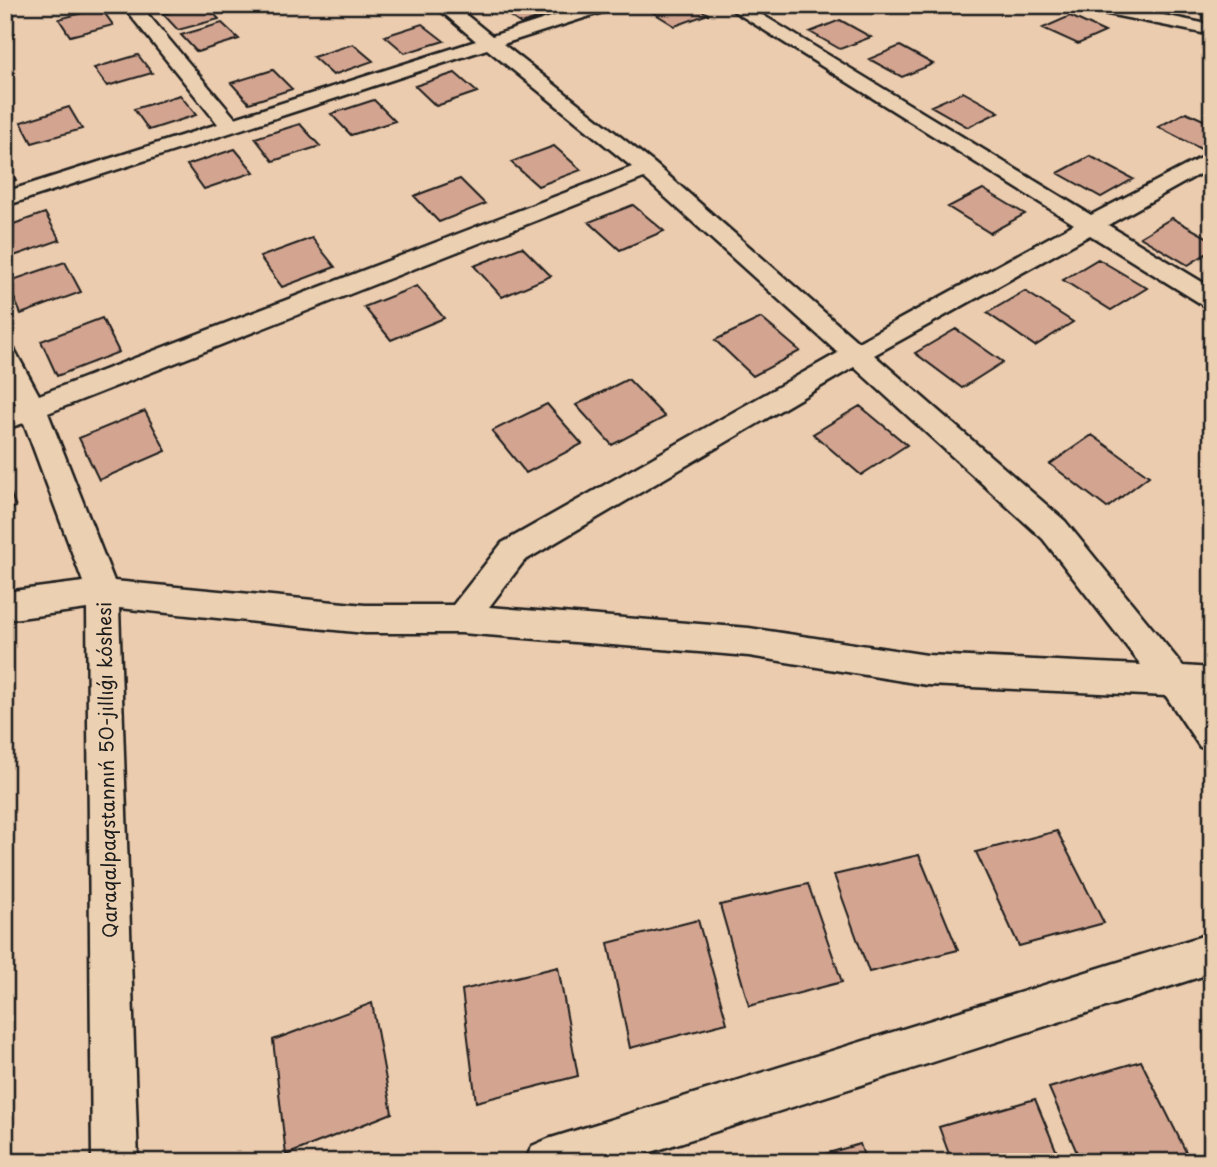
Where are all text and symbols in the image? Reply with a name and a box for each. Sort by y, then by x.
street label: Qaraqalpaqstannıń 50-jıllıǵı kóshesi [89,602,123,938]

